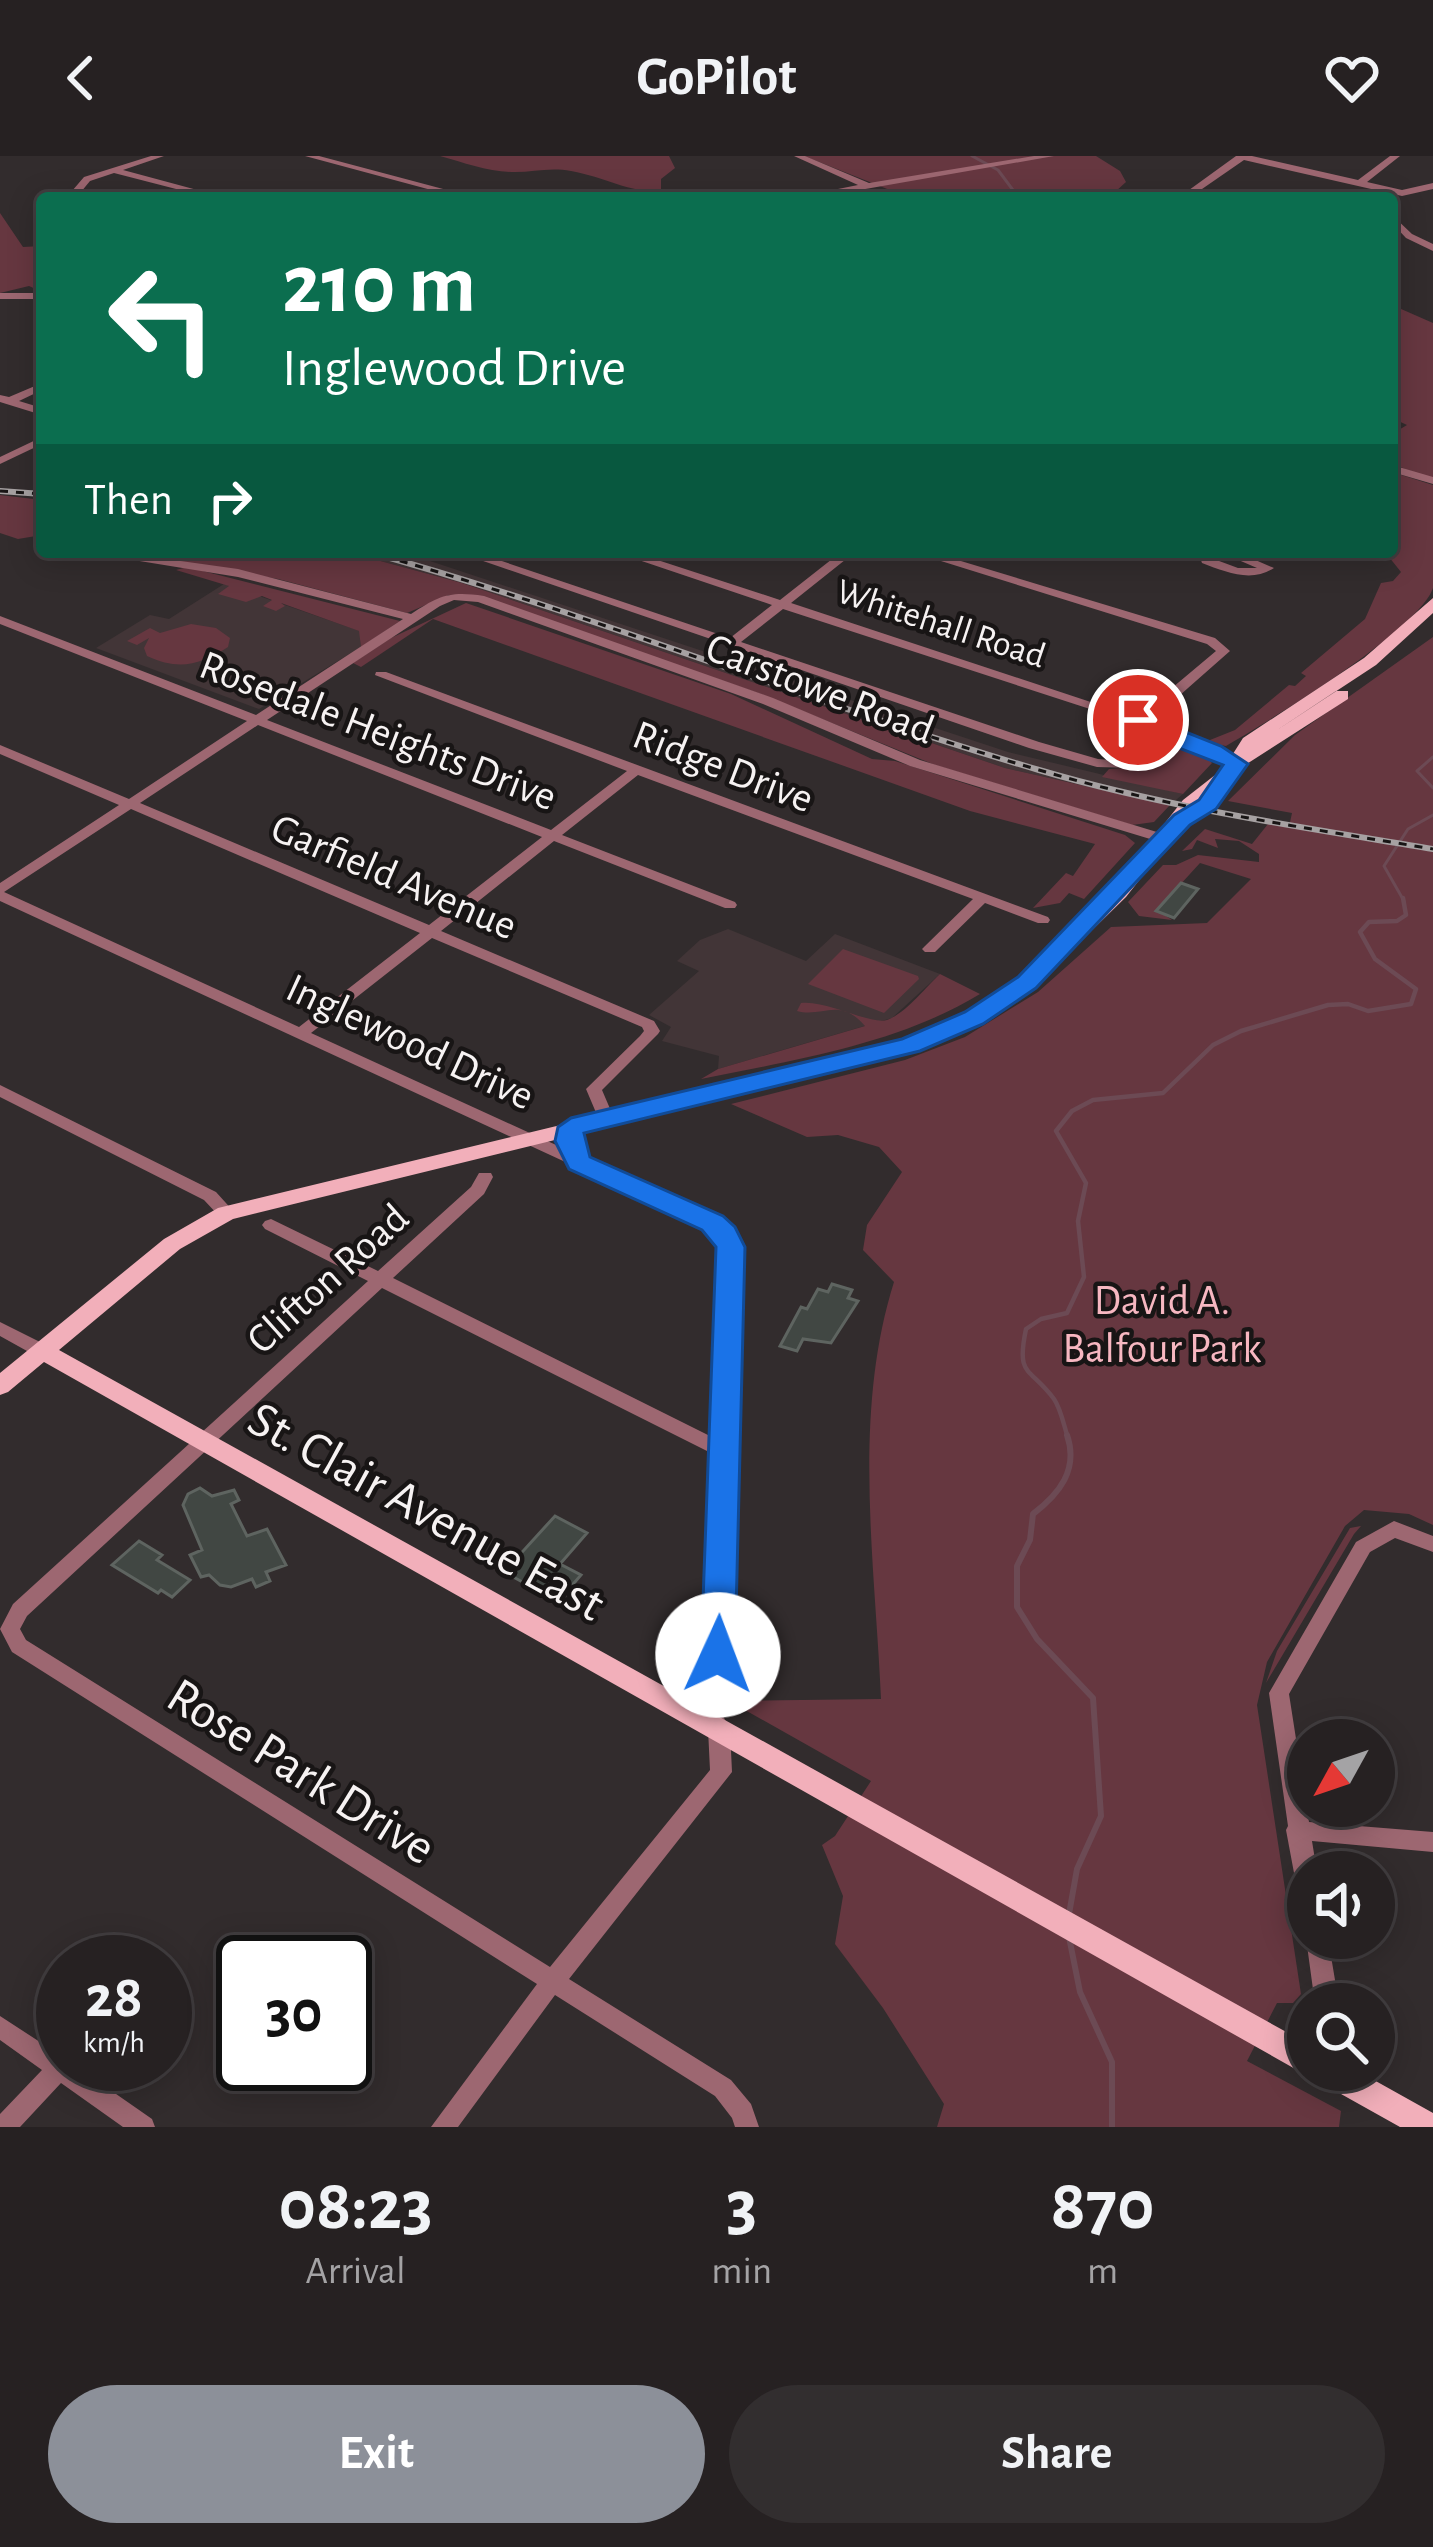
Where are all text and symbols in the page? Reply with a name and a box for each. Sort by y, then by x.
icon: back [48,45,114,111]
icon: heart [1319,45,1385,111]
text: GoPilot [636,51,797,105]
icon: left [84,240,240,396]
text: 210 m [282,244,476,328]
text: Inglewood Drive [282,342,626,396]
icon: right [197,468,263,534]
text: Then [84,478,173,523]
street label: Whitehall Road [832,573,1050,675]
street label: Carstowe Road [700,626,940,752]
street label: Rosedale Heights Drive [194,644,562,818]
pin [1087,669,1189,771]
icon: arrive [1105,687,1171,753]
street label: Ridge Drive [627,713,819,821]
street label: Garfield Avenue [265,807,523,947]
street label: Inglewood Drive [280,966,540,1118]
street label: Clifton Road [239,1196,417,1362]
park label: David A. Balfour Park [1063,1280,1261,1370]
street label: St. Clair Avenue East [240,1393,612,1631]
position arrow [655,1592,781,1718]
street label: Rose Park Drive [158,1670,444,1874]
north arrow [1287,1719,1395,1827]
map controls [1287,1719,1395,2091]
button: sound [1287,1851,1395,1959]
speed limit sign: 30 [216,1935,372,2091]
text: 28 [85,1968,143,2028]
button: search [1287,1983,1395,2091]
text: km/h [83,2028,145,2058]
text: 08:23 [278,2170,433,2242]
text: 3 [726,2170,757,2242]
text: 870 [1050,2170,1155,2242]
text: Arrival [305,2252,406,2291]
text: min [711,2252,772,2291]
text: m [1087,2252,1118,2291]
button: Exit [48,2385,705,2523]
button: Share [729,2385,1385,2523]

